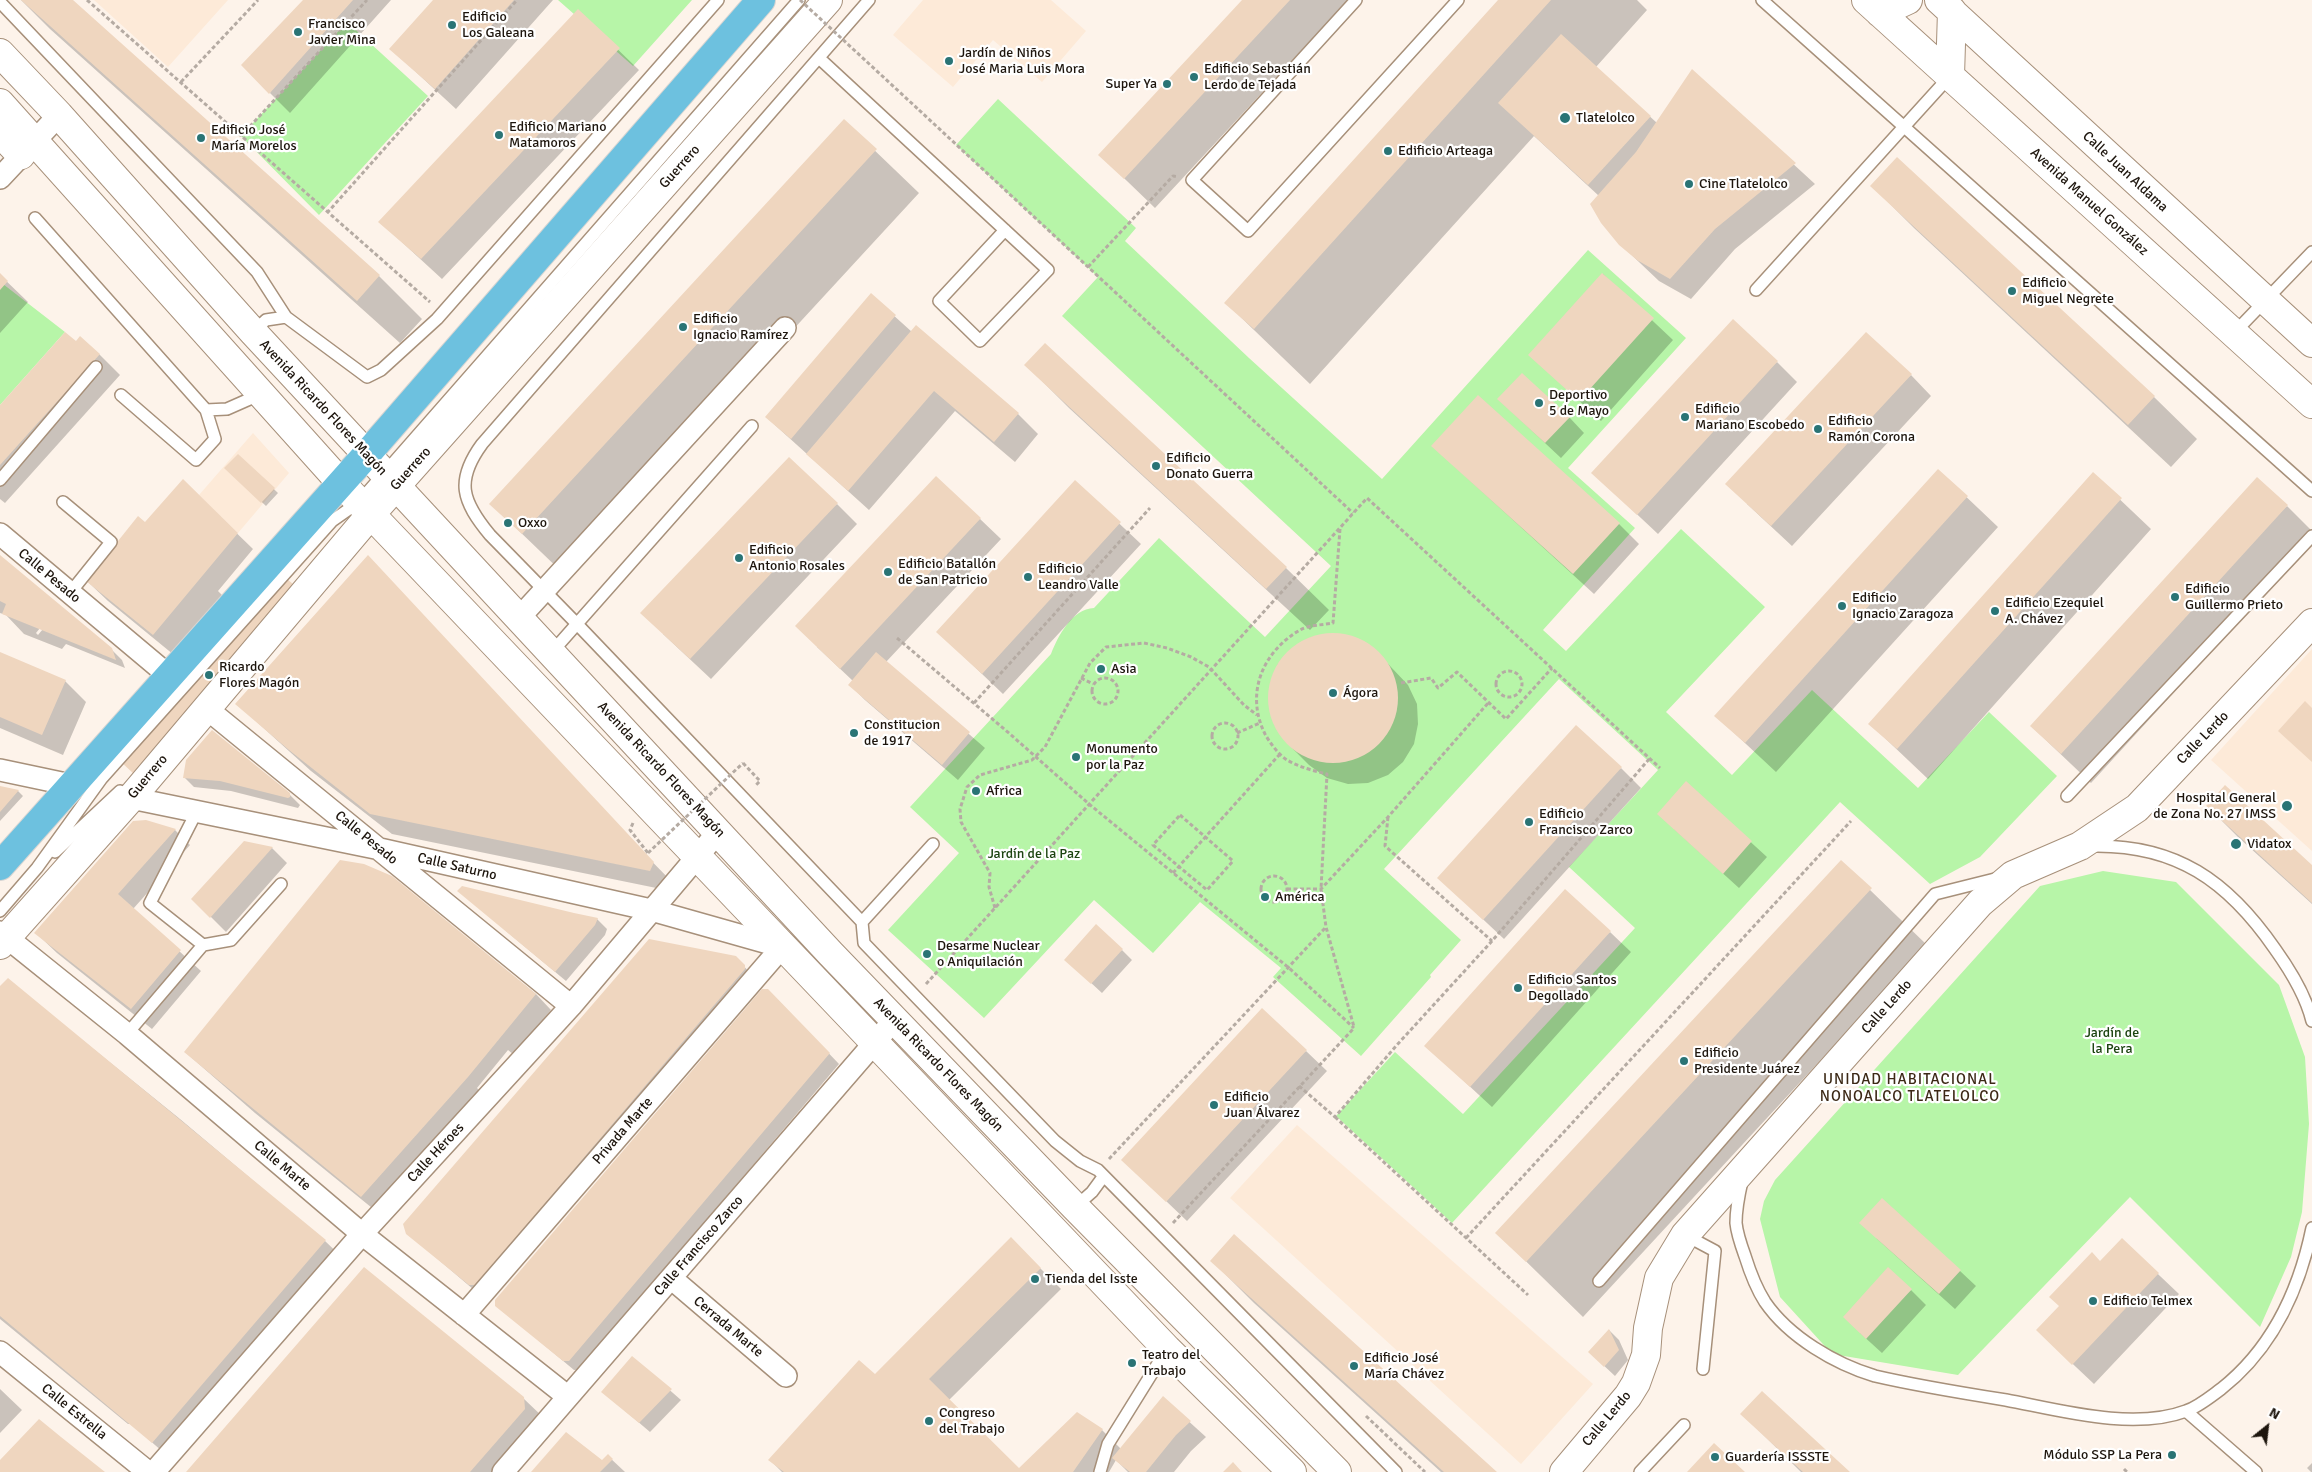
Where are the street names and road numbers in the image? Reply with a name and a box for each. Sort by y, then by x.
street label: Calle Juan Aldama [2079,128,2171,216]
street label: Guerrero [656,142,704,192]
street label: Avenida Manuel González [2027,145,2151,259]
street label: Avenida Ricardo Flores Magón [256,337,390,479]
street label: Guerrero [387,444,435,494]
street label: Calle Pesado [15,545,83,607]
street label: Avenida Ricardo Flores Magón [594,699,728,841]
street label: Calle Lerdo [2174,708,2232,768]
street label: Guerrero [125,751,171,803]
street label: Calle Pesado [331,808,401,868]
street label: Calle Saturno [416,850,498,884]
street label: Calle Lerdo [1858,976,1916,1038]
street label: Avenida Ricardo Flores Magón [870,995,1006,1135]
street label: Privada Marte [589,1094,657,1168]
street label: Calle Héroes [404,1120,468,1186]
street label: Calle Marte [250,1137,314,1195]
street label: Calle Francisco Zarco [651,1192,747,1300]
street label: Cerrada Marte [690,1293,766,1361]
street label: Calle Estrella [38,1380,110,1444]
street label: Calle Lerdo [1579,1388,1635,1450]

